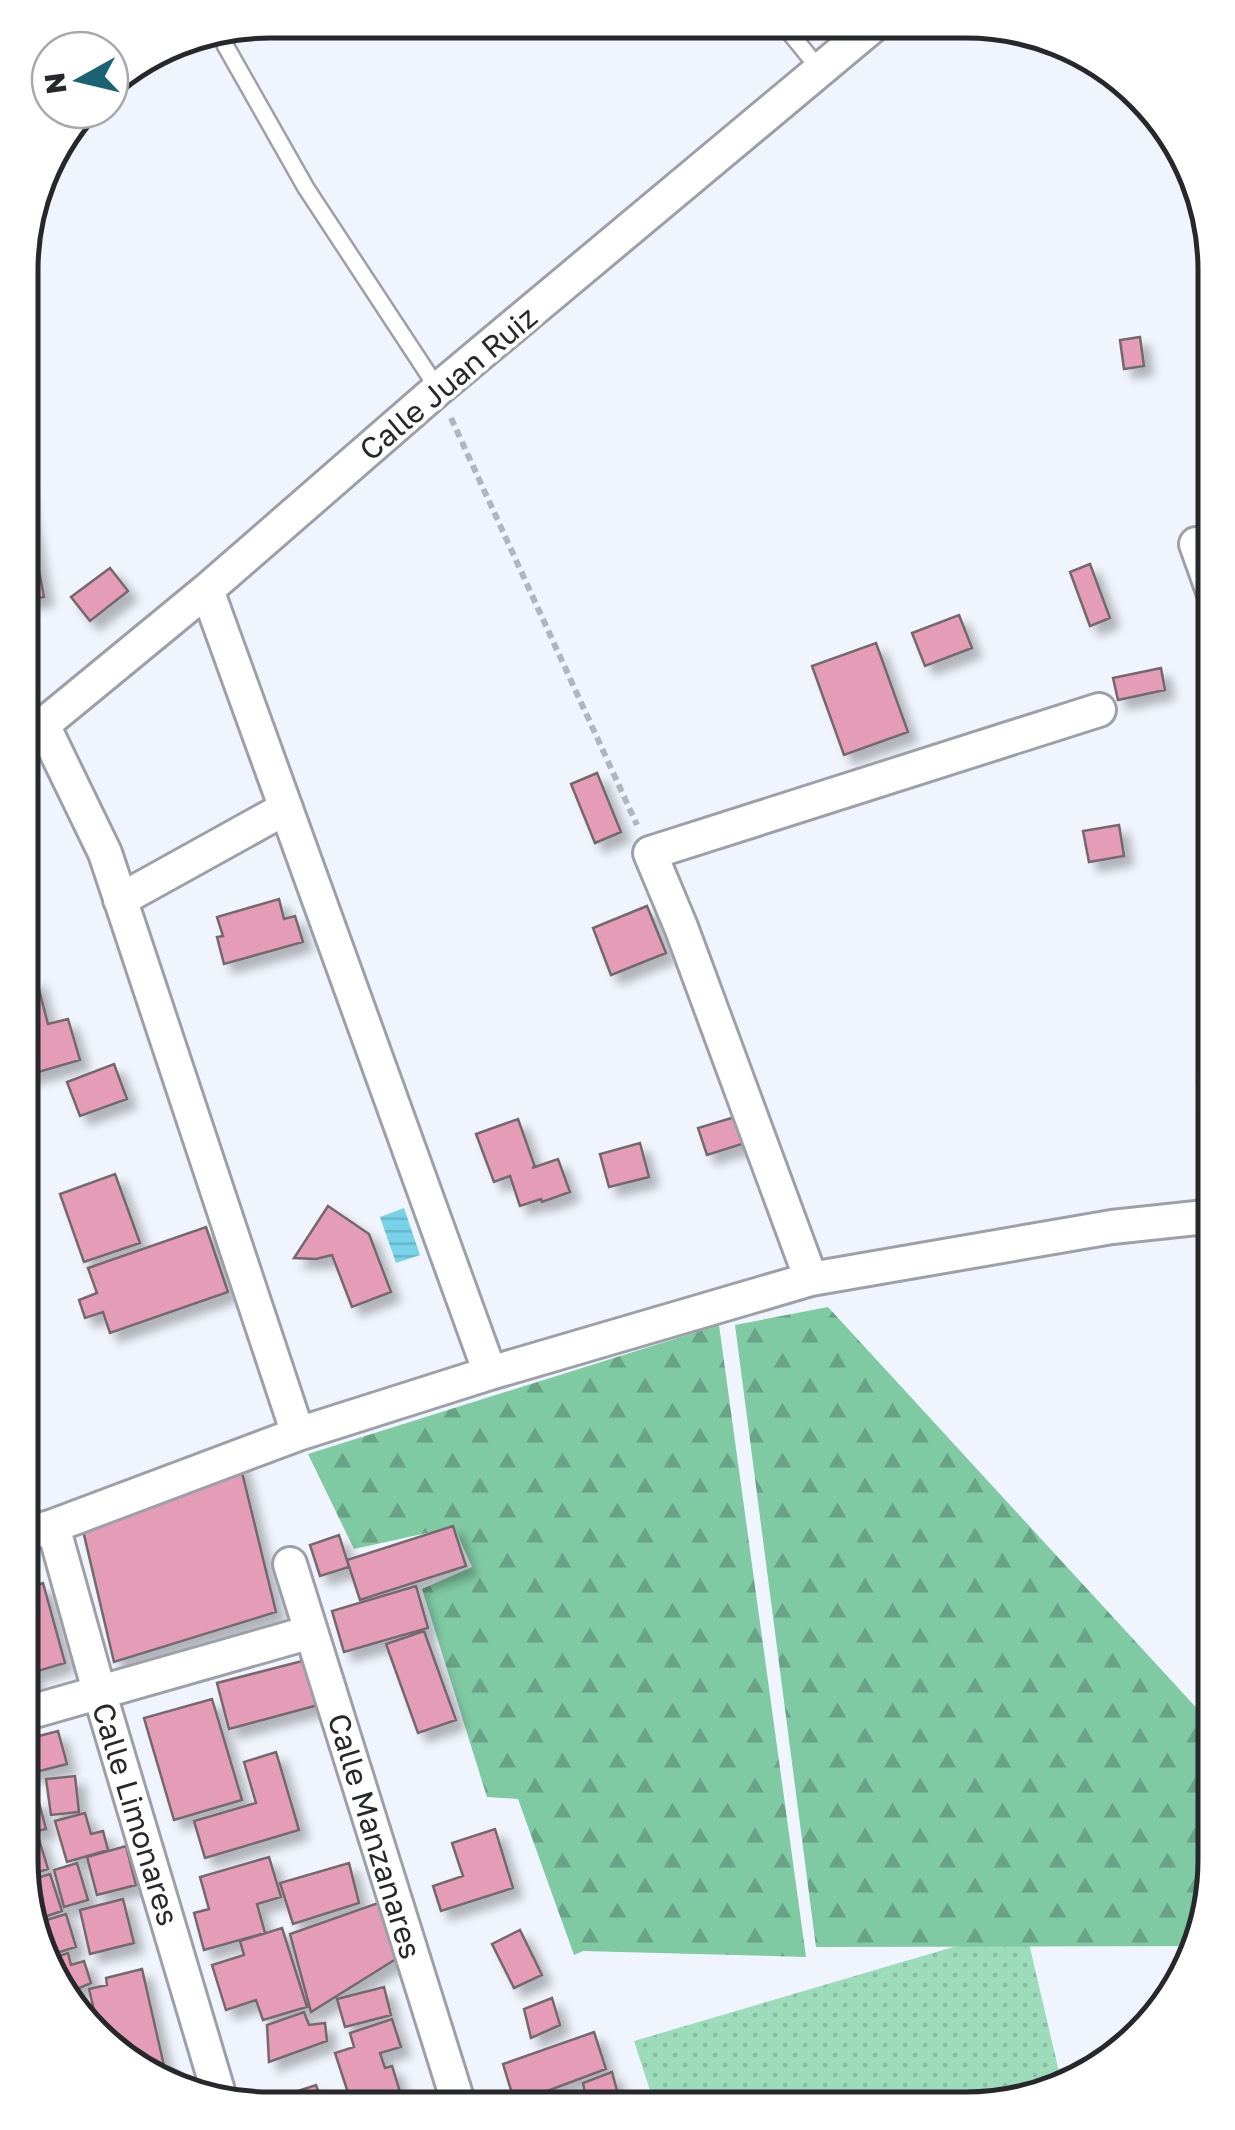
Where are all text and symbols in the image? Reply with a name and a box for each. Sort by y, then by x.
north arrow [30,30,130,130]
text: N [37,71,73,96]
street label: Calle Juan Ruiz [352,298,544,468]
street label: Calle Limonares [85,1698,187,1930]
street label: Calle Manzanares [321,1709,429,1963]

